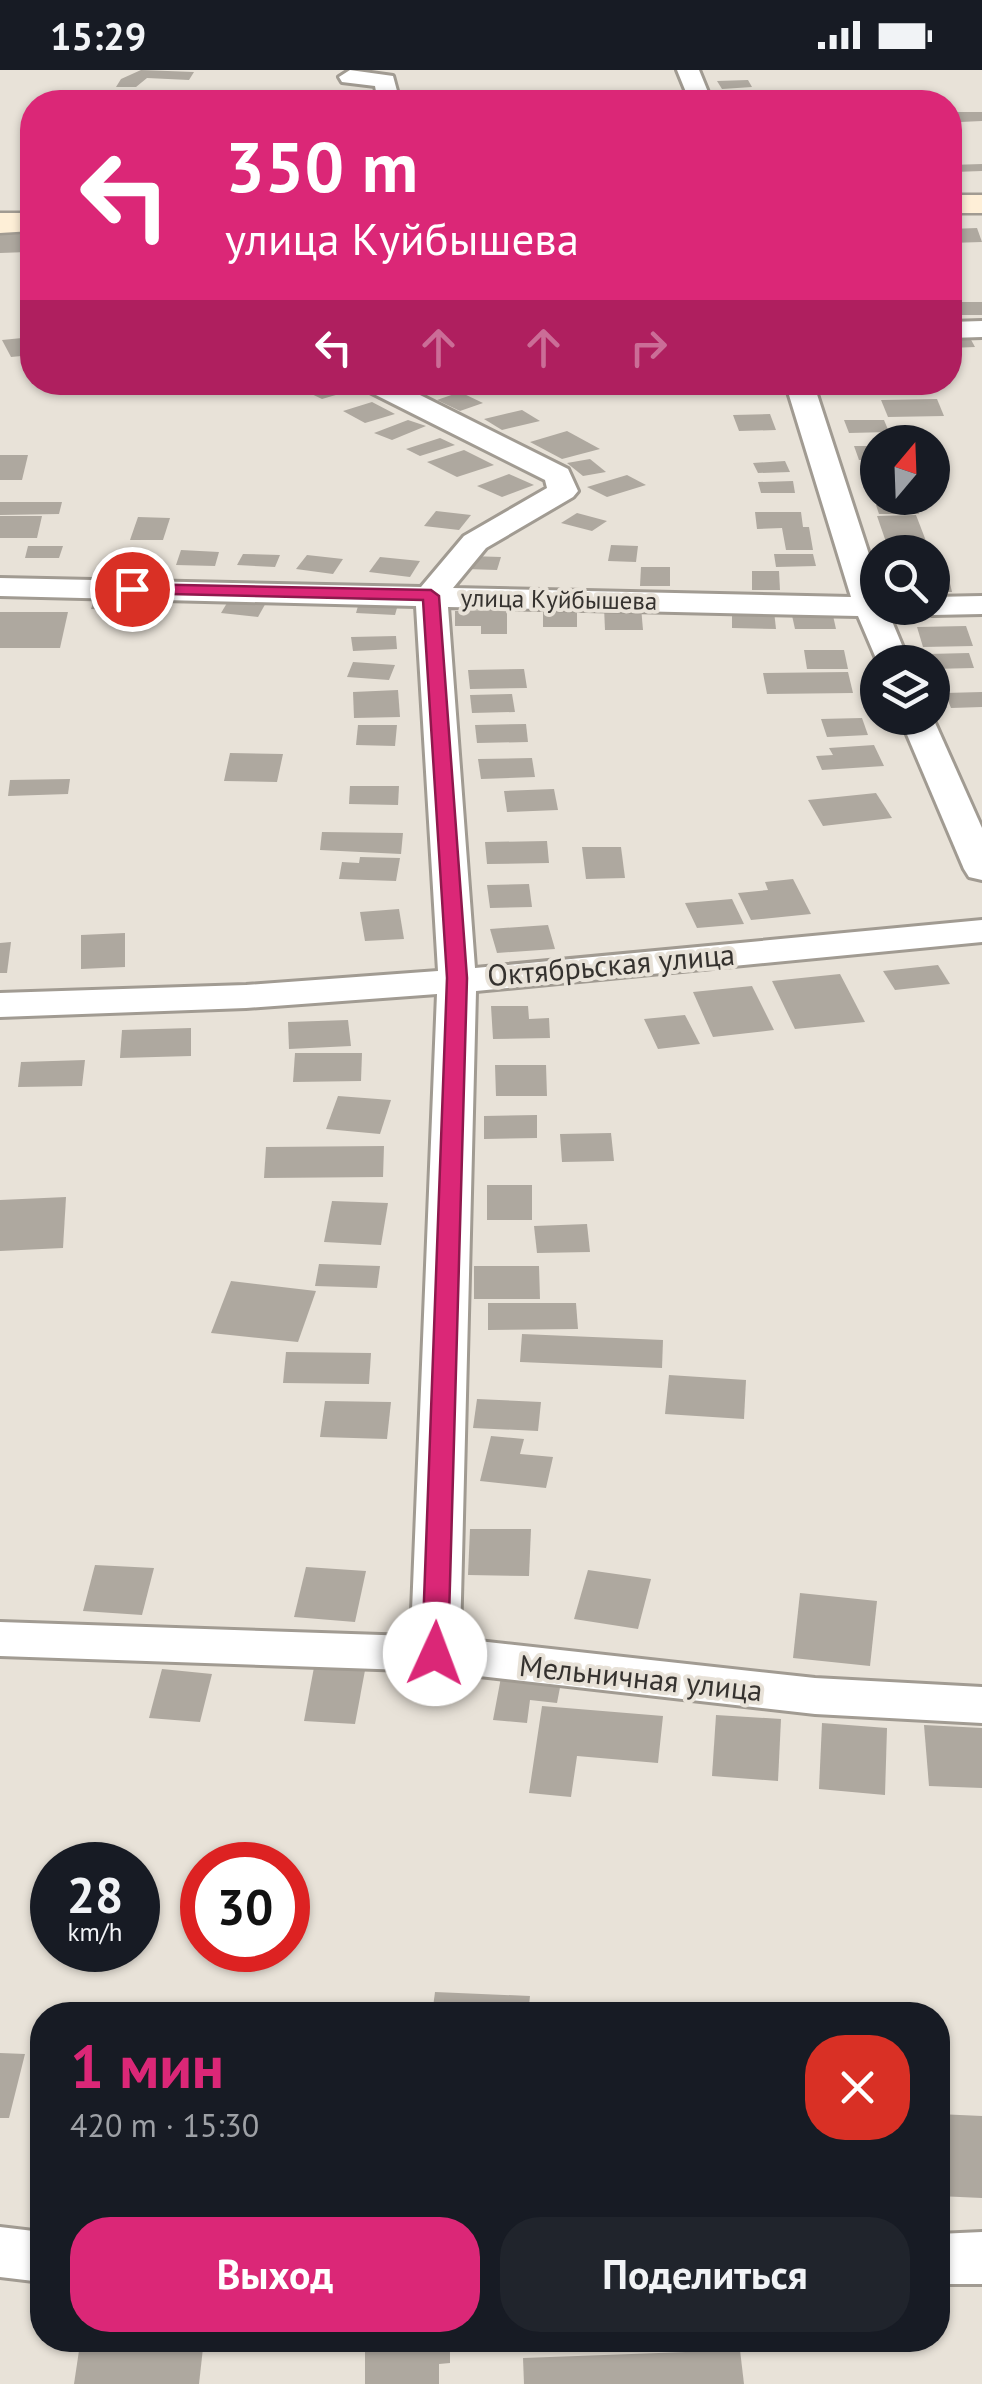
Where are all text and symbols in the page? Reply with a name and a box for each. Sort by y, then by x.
text: 15:29 [50,11,146,60]
text: 350 m [225,121,418,211]
icon: left [60,130,190,260]
text: улица Куйбышева [225,209,579,267]
icon: left [306,320,361,375]
icon: ahead [411,320,466,375]
icon: ahead [516,320,571,375]
icon: right [621,320,676,375]
north arrow [860,425,950,515]
map controls [860,425,950,735]
button: search [860,535,950,625]
pin [90,547,175,632]
icon: arrive [105,562,160,617]
street label: улица Куйбышева [460,581,658,617]
button: layers [860,645,950,735]
street label: Октябрьская улица [486,934,736,994]
position arrow [383,1602,487,1706]
street label: Мельничная улица [517,1645,765,1709]
speed limit sign: 30 [180,1842,310,1972]
text: 28 [67,1862,123,1927]
text: km/h [68,1916,122,1948]
text: 1 мин [70,2027,224,2105]
button: close [805,2035,910,2140]
text: 420 m · 15:30 [70,2104,259,2146]
button: Выход [70,2217,480,2332]
button: Поделиться [500,2217,910,2332]

